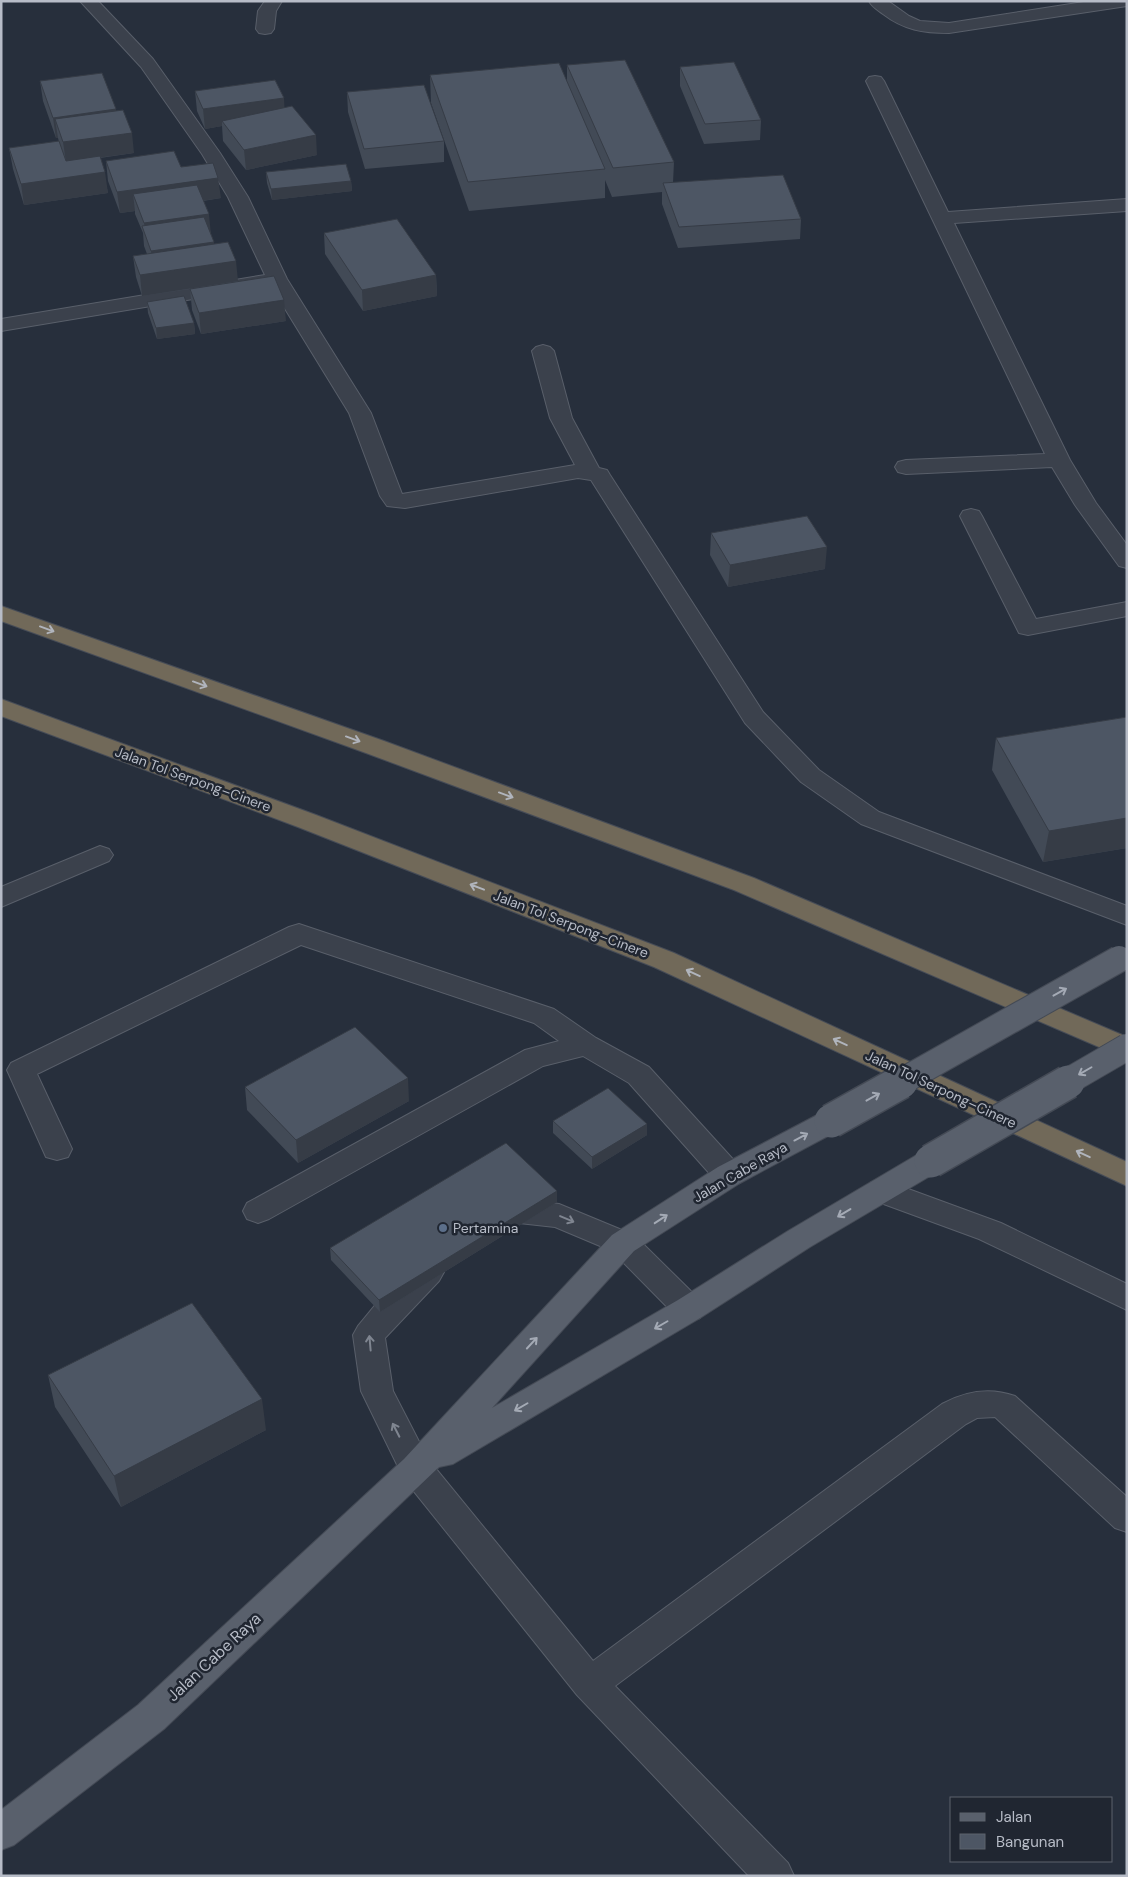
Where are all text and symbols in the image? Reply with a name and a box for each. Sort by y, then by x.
one-way arrow [39,625,54,634]
one-way arrow [192,680,207,689]
one-way arrow [345,735,360,744]
street label: Jalan Tol Serpong–Cinere [113,742,273,816]
one-way arrow [497,791,513,800]
one-way arrow [470,882,485,891]
street label: Jalan Tol Serpong–Cinere [491,886,651,962]
one-way arrow [686,968,701,977]
one-way arrow [1053,987,1068,997]
one-way arrow [833,1036,848,1046]
street label: Jalan Tol Serpong–Cinere [863,1046,1019,1132]
one-way arrow [1078,1067,1092,1077]
one-way arrow [865,1092,880,1102]
one-way arrow [794,1132,809,1142]
street label: Jalan Cabe Raya [690,1138,790,1206]
one-way arrow [1075,1149,1090,1159]
one-way arrow [838,1208,852,1218]
one-way arrow [654,1214,668,1224]
one-way arrow [559,1215,574,1224]
place label: Pertamina [453,1219,518,1237]
marker: Pertamina [437,1222,449,1234]
one-way arrow [654,1320,669,1330]
one-way arrow [366,1336,375,1352]
one-way arrow [526,1336,538,1349]
one-way arrow [514,1403,529,1413]
one-way arrow [391,1423,400,1438]
street label: Jalan Cabe Raya [163,1608,265,1706]
legend [950,1797,1113,1862]
text: Jalan [996,1807,1032,1827]
text: Bangunan [996,1832,1064,1852]

